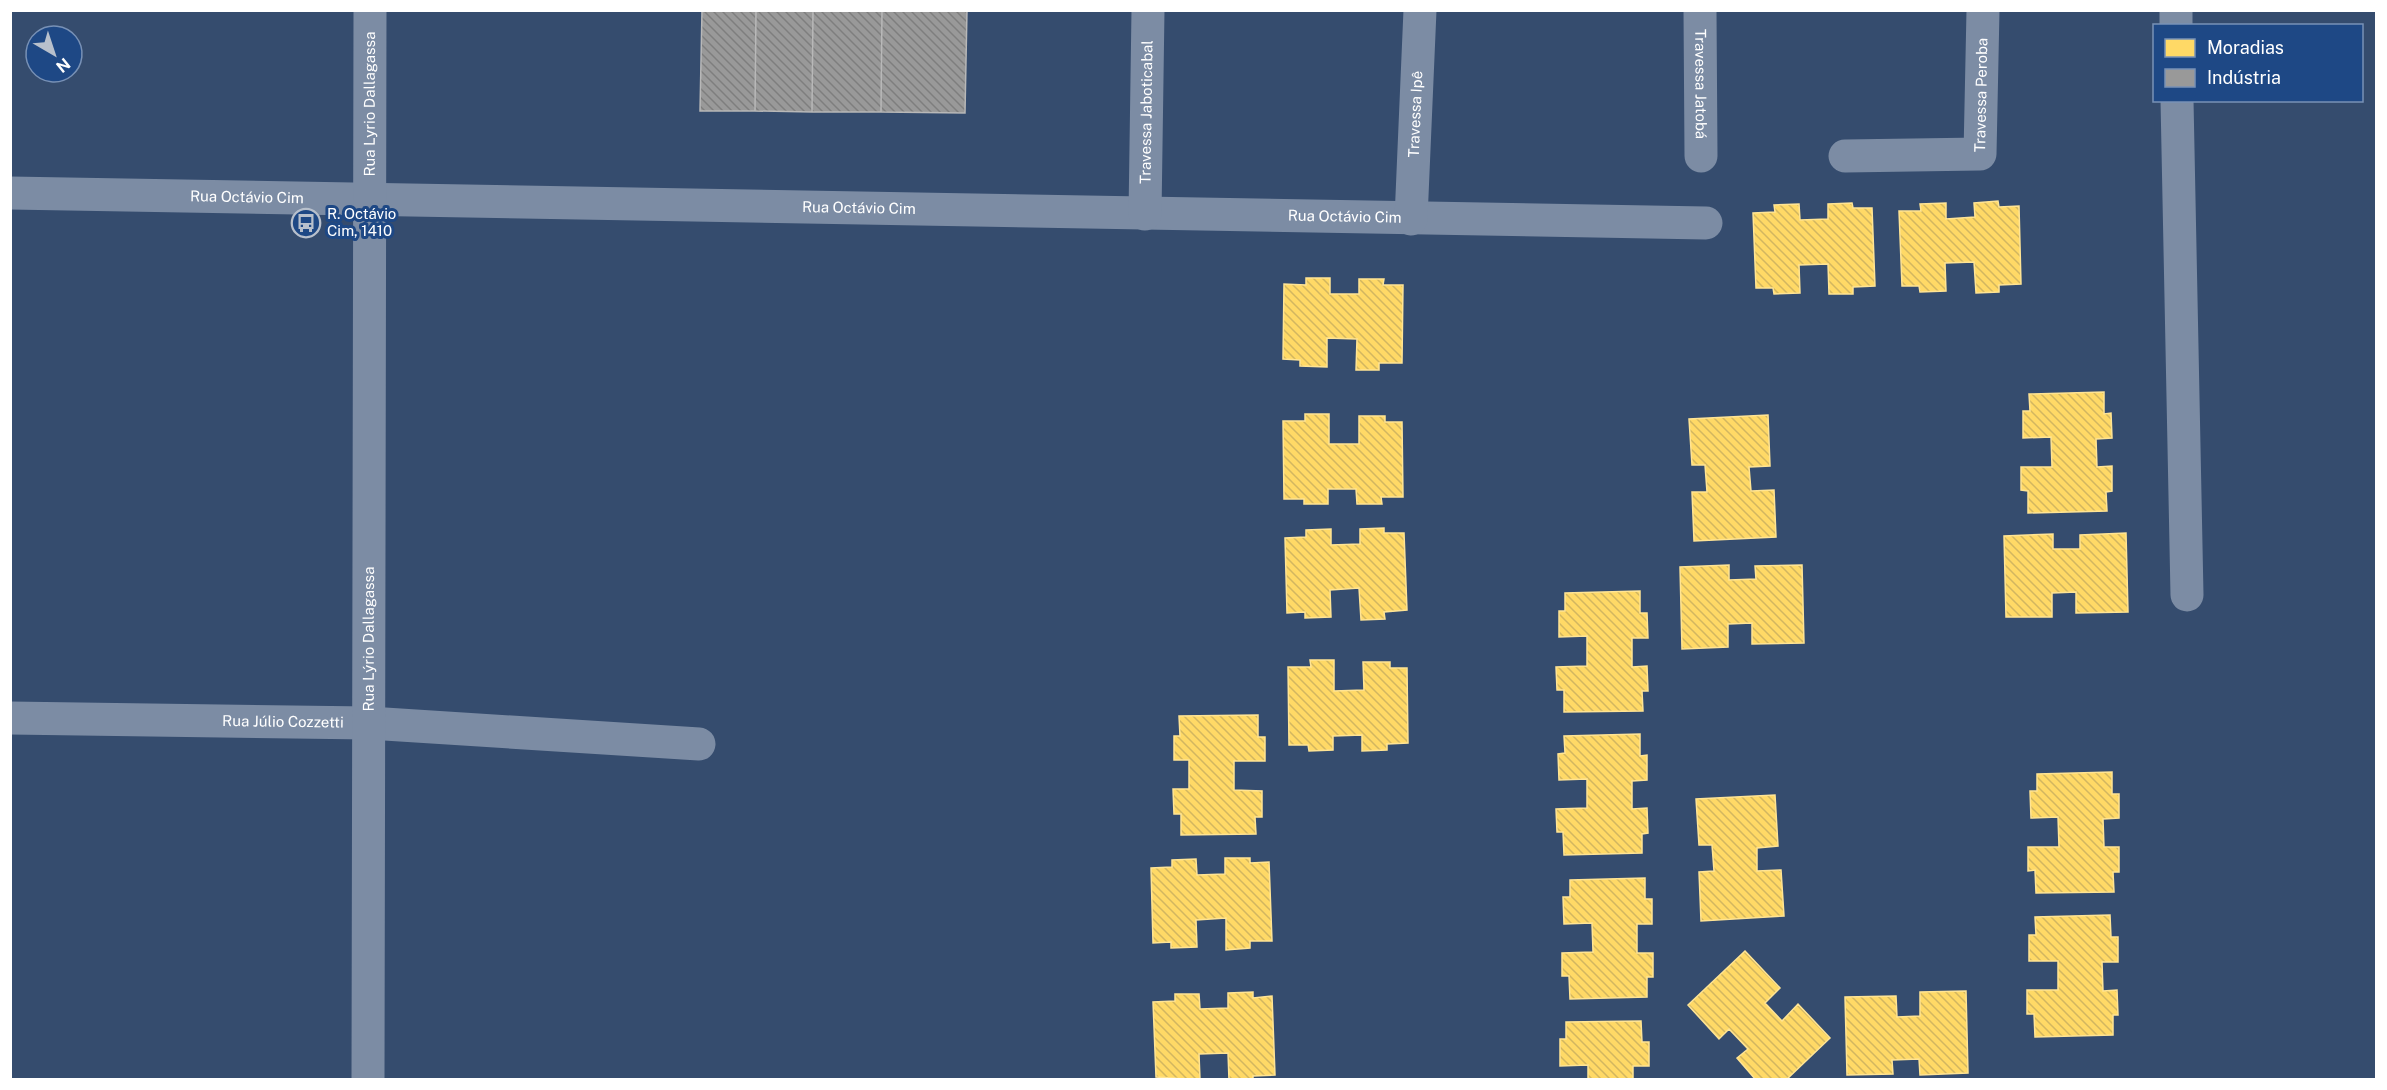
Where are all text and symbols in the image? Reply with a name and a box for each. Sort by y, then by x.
north arrow [24,24,84,84]
legend [2153,24,2363,102]
street label: Travessa Jatobá [1692,29,1710,139]
street label: Rua Lyrio Dallagassa [361,31,378,177]
text: Moradias [2207,37,2284,58]
street label: Travessa Peroba [1971,38,1990,152]
street label: Travessa Jaboticabal [1136,40,1156,184]
text: N [52,54,74,77]
text: Indústria [2207,67,2281,88]
street label: Travessa Ipê [1405,70,1425,158]
street label: Rua Octávio Cim [190,187,304,206]
street label: Rua Octávio Cim [802,198,916,217]
place label: R. Octávio Cim, 1410 [327,205,396,239]
bus stop icon: R. Octávio Cim, 1410 [290,207,322,239]
street label: Rua Octávio Cim [1288,207,1402,226]
street label: Rua Lýrio Dallagassa [360,566,377,712]
street label: Rua Júlio Cozzetti [222,712,344,731]

